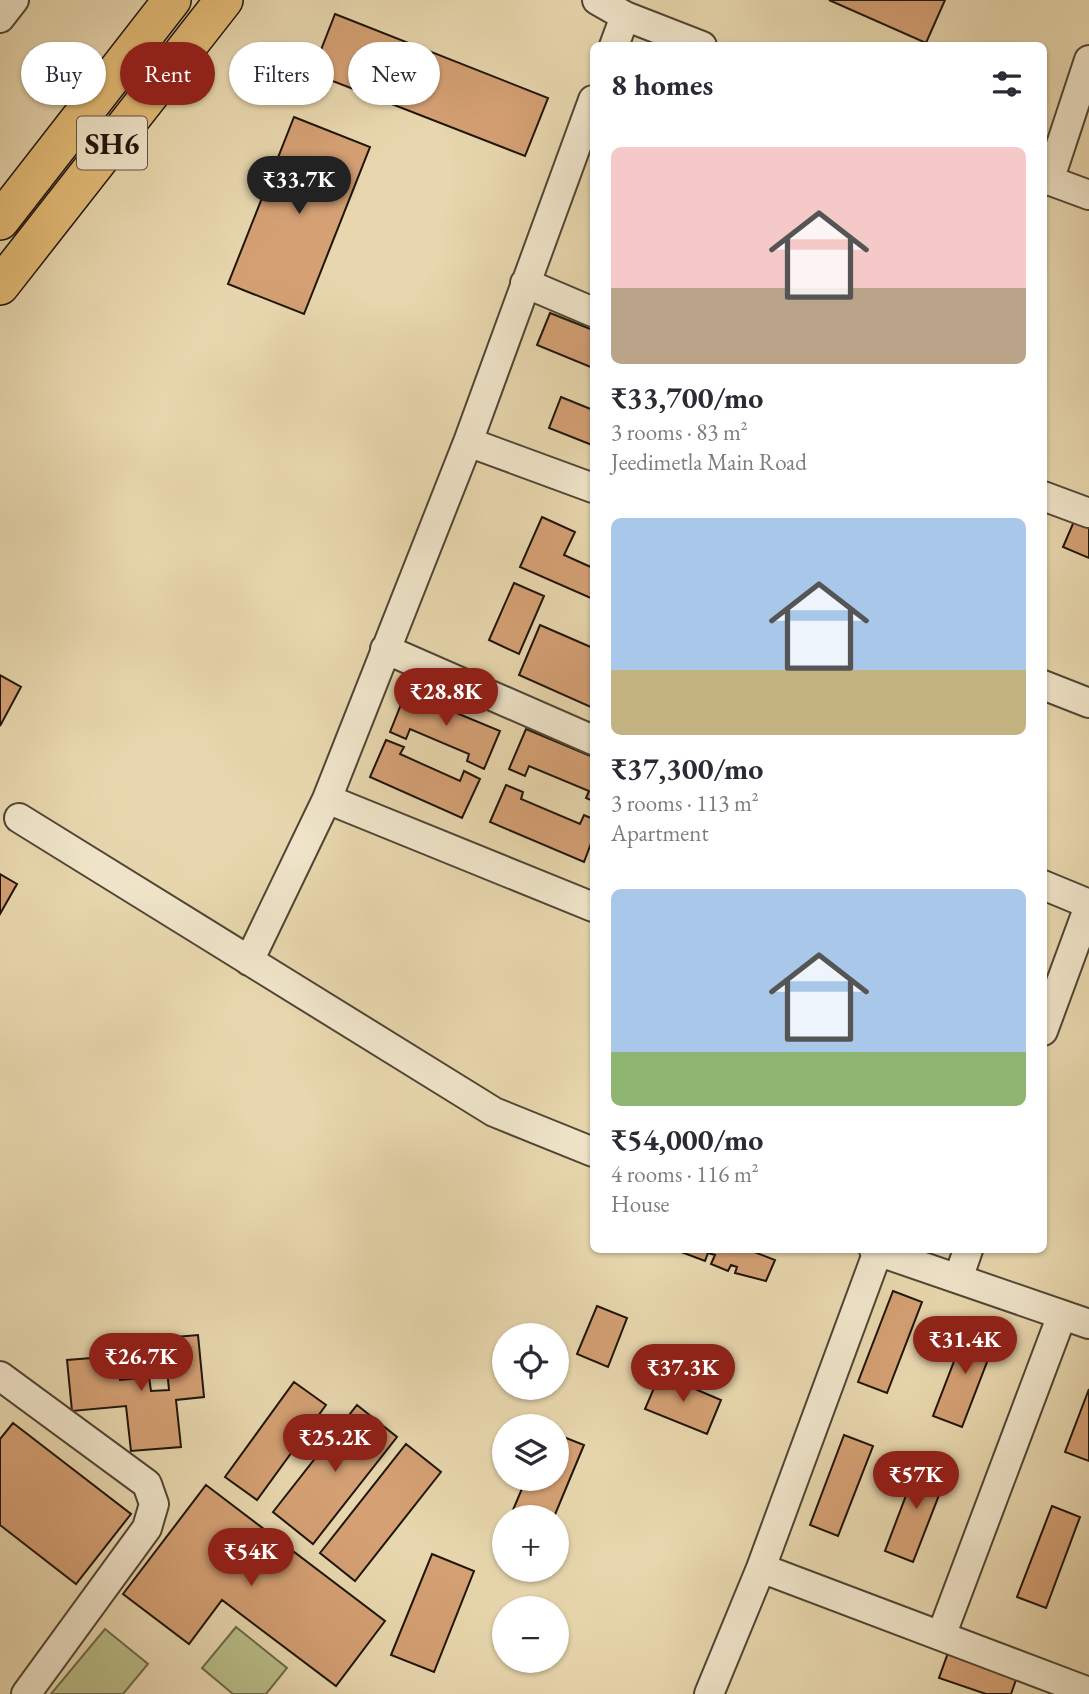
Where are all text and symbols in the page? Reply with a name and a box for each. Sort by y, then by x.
chip: Buy [21,42,106,105]
chip: Rent [120,42,215,105]
chip: Filters [229,42,334,105]
chip: New [348,42,440,105]
text: 8 homes [611,65,713,104]
icon: filters [988,65,1026,103]
road number: SH6 [77,116,147,169]
pin: ₹33.7K [242,156,356,216]
text: ₹33.7K [263,164,335,194]
icon: home [756,192,882,318]
text: ₹33,700/mo [611,378,763,417]
text: 3 rooms · 83 m² [611,417,748,447]
text: Jeedimetla Main Road [611,447,807,477]
icon: home [756,563,882,689]
pin: ₹28.8K [389,668,503,728]
text: ₹28.8K [410,676,482,706]
text: ₹37,300/mo [611,749,763,788]
text: 3 rooms · 113 m² [611,788,759,818]
text: Apartment [611,818,709,848]
icon: home [756,934,882,1060]
text: ₹54,000/mo [611,1120,763,1159]
text: 4 rooms · 116 m² [611,1159,759,1189]
text: House [611,1189,670,1219]
pin: ₹31.4K [908,1316,1022,1376]
map controls [492,1323,569,1673]
button: locate [492,1323,569,1400]
text: ₹31.4K [929,1324,1001,1354]
pin: ₹26.7K [84,1334,198,1393]
text: ₹26.7K [105,1341,177,1371]
pin: ₹37.3K [626,1344,740,1404]
text: ₹37.3K [647,1352,719,1382]
pin: ₹25.2K [278,1414,392,1474]
button: layers [492,1414,569,1491]
text: ₹25.2K [299,1422,371,1452]
pin: ₹57K [875,1452,957,1511]
text: ₹57K [889,1459,943,1489]
button: + [492,1505,569,1582]
pin: ₹54K [210,1528,292,1588]
text: ₹54K [224,1536,278,1566]
button: − [492,1596,569,1673]

